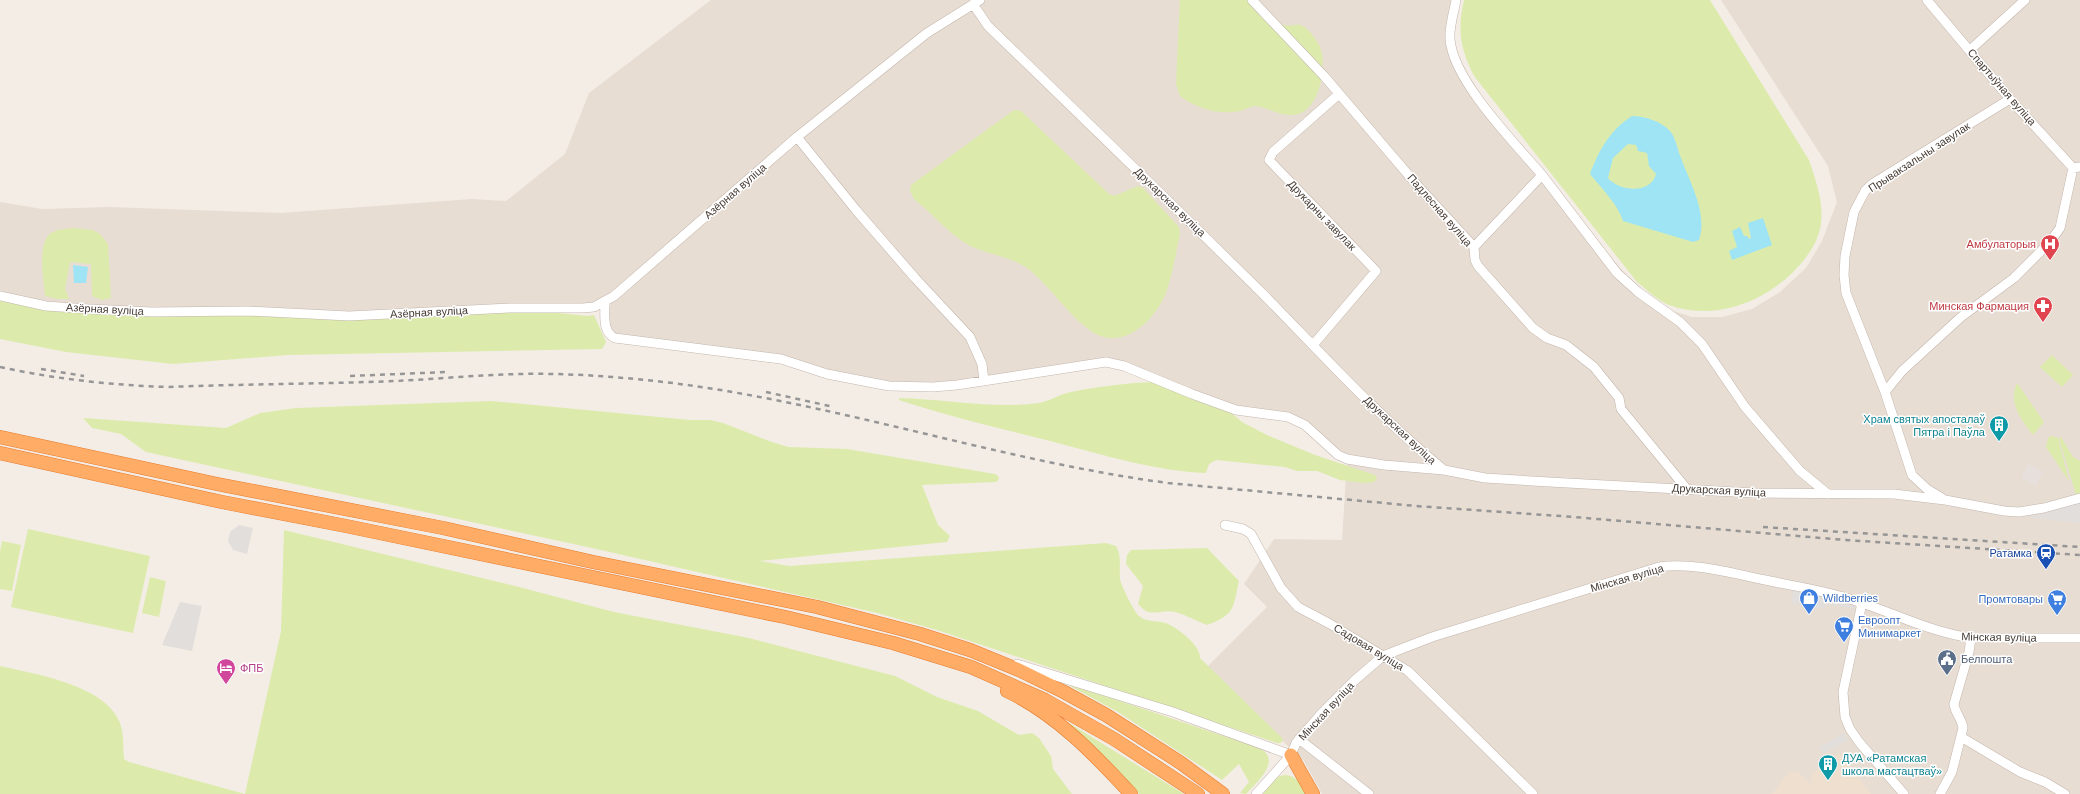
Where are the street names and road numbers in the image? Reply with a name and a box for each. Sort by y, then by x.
street label: Спартыўная вуліца [1965,46,2039,128]
street label: Прывакзальны завулак [1866,120,1972,194]
street label: Азёрная вуліца [702,160,769,221]
street label: Друкарская вуліца [1132,165,1209,240]
street label: Падлесная вуліца [1405,171,1475,249]
street label: Друкарны завулак [1286,178,1359,253]
street label: Азёрная вуліца [66,301,145,317]
street label: Азёрная вуліца [390,304,469,320]
street label: Друкарская вуліца [1362,394,1439,467]
street label: Друкарская вуліца [1672,482,1767,498]
street label: Мінская вуліца [1589,562,1666,594]
street label: Садовая вуліца [1332,621,1407,673]
street label: Мінская вуліца [1961,630,2038,644]
street label: Мінская вуліца [1296,679,1357,743]

